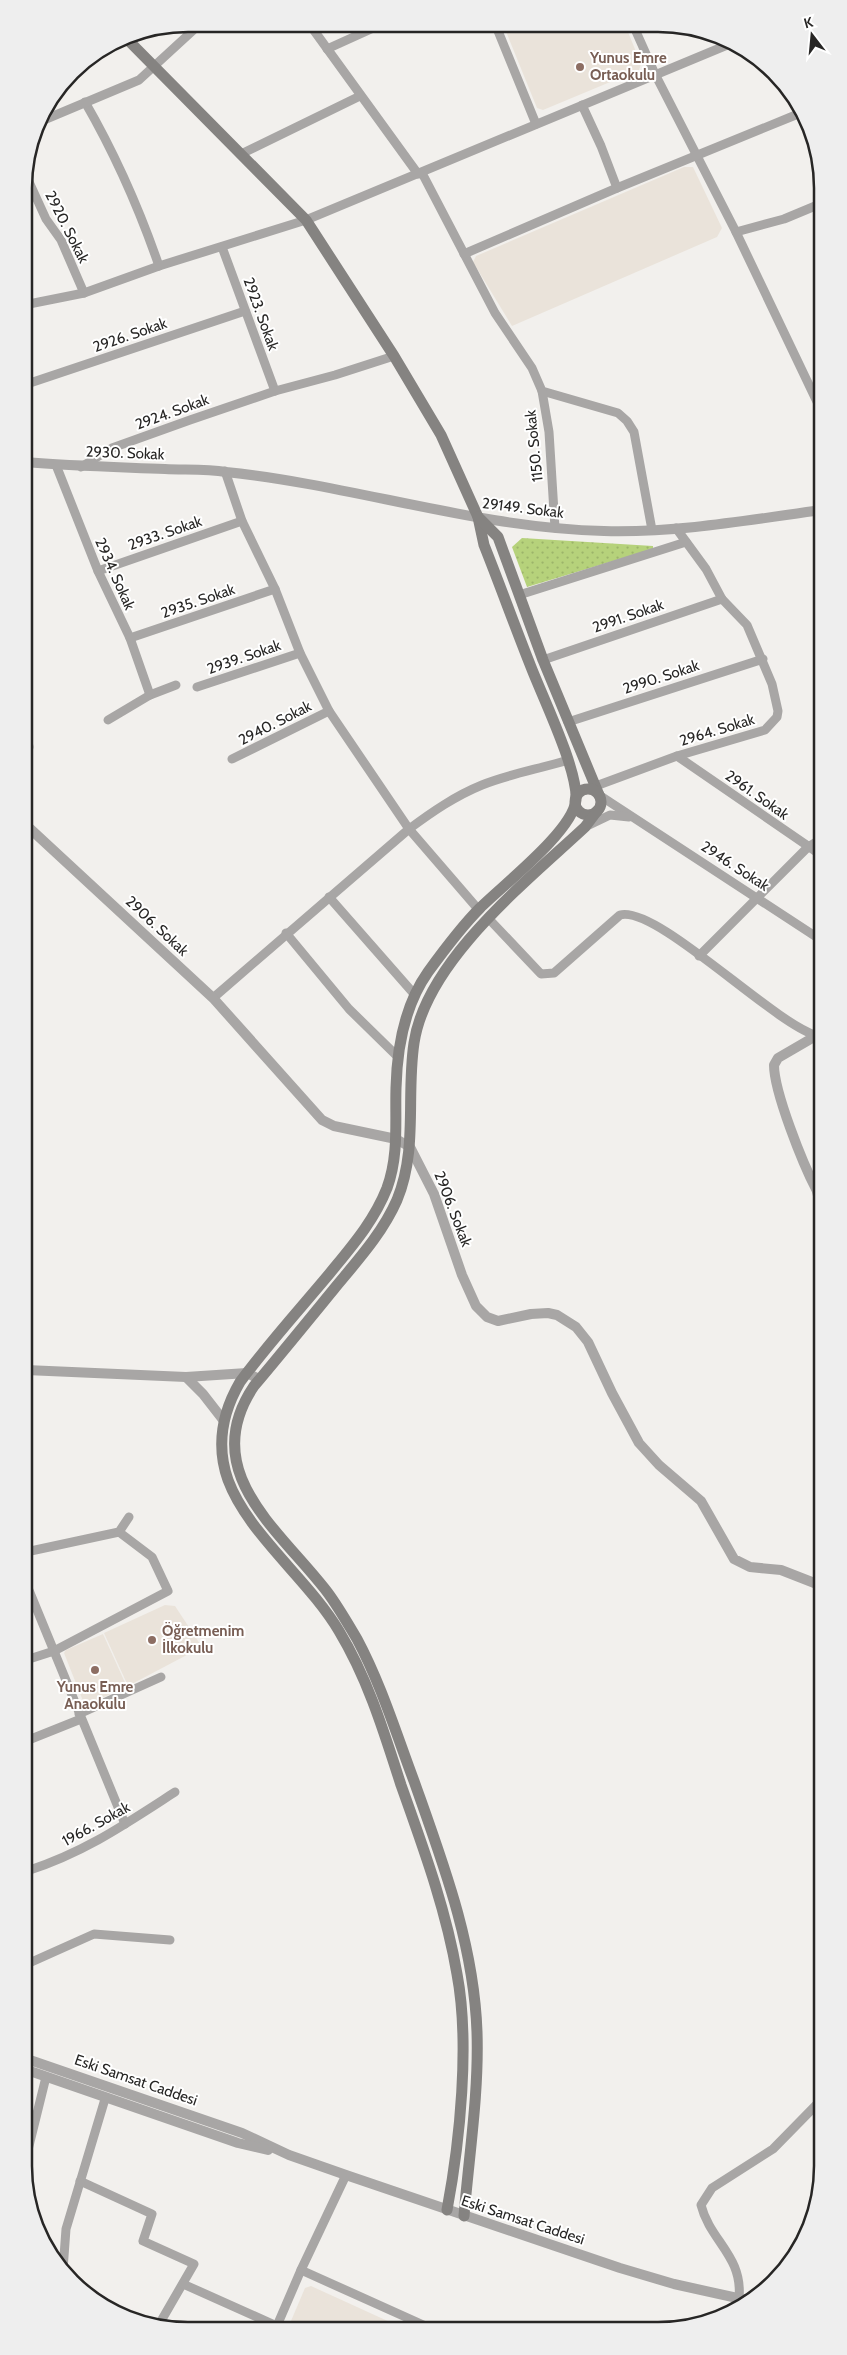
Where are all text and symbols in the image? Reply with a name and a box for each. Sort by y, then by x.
north arrow [787,10,837,60]
text: K [802,13,815,32]
place label: Yunus Emre Ortaokulu [589,49,667,84]
marker: Yunus Emre Ortaokulu [574,61,586,73]
street label: 2920. Sokak [41,188,93,266]
street label: 2923. Sokak [239,275,283,353]
street label: 2926. Sokak [91,314,170,356]
street label: 2924. Sokak [133,390,211,434]
street label: 1150. Sokak [521,409,547,483]
street label: 2930. Sokak [85,443,165,463]
street label: 29149. Sokak [481,494,565,522]
street label: 2933. Sokak [126,512,204,554]
street label: 2934. Sokak [91,535,139,613]
street label: 2935. Sokak [159,580,237,622]
street label: 2991. Sokak [590,595,666,637]
street label: 2939. Sokak [205,636,283,678]
street label: 2990. Sokak [621,656,702,698]
street label: 2940. Sokak [236,697,315,749]
street label: 2964. Sokak [677,710,757,750]
street label: 2961. Sokak [722,766,793,824]
street label: 2946. Sokak [698,837,773,895]
street label: 2906. Sokak [122,892,192,960]
street label: 2906. Sokak [430,1169,476,1250]
place label: Öğretmenim İlkokulu [162,1621,244,1657]
marker: Öğretmenim İlkokulu [146,1634,158,1646]
marker: Yunus Emre Anaokulu [89,1664,101,1676]
place label: Yunus Emre Anaokulu [56,1678,134,1713]
street label: 1966. Sokak [59,1798,133,1850]
street label: Eski Samsat Caddesi [72,2051,200,2109]
street label: Eski Samsat Caddesi [459,2192,587,2248]

